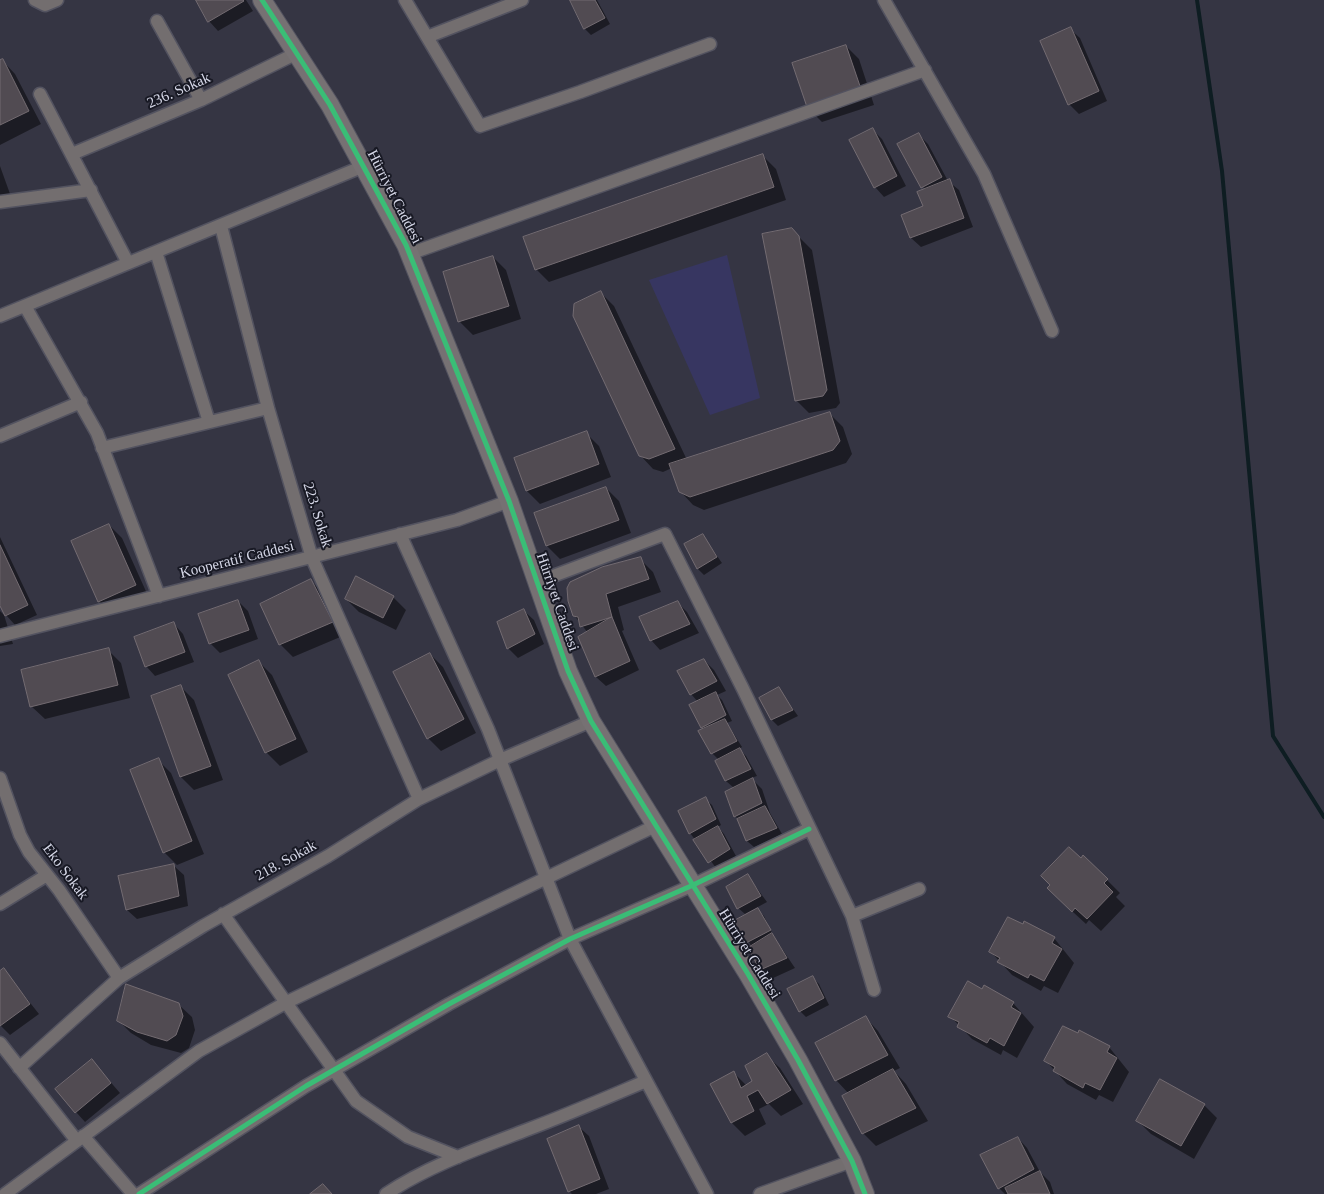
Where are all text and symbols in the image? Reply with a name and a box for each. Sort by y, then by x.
street label: 236. Sokak [145,69,213,113]
street label: Hürriyet Caddesi [363,147,425,247]
street label: 223. Sokak [299,480,335,550]
street label: Kooperatif Caddesi [178,537,296,583]
street label: Hürriyet Caddesi [532,550,582,654]
street label: 218. Sokak [252,837,320,885]
street label: Eko Sokak [38,840,92,904]
street label: Hürriyet Caddesi [714,906,784,1002]

